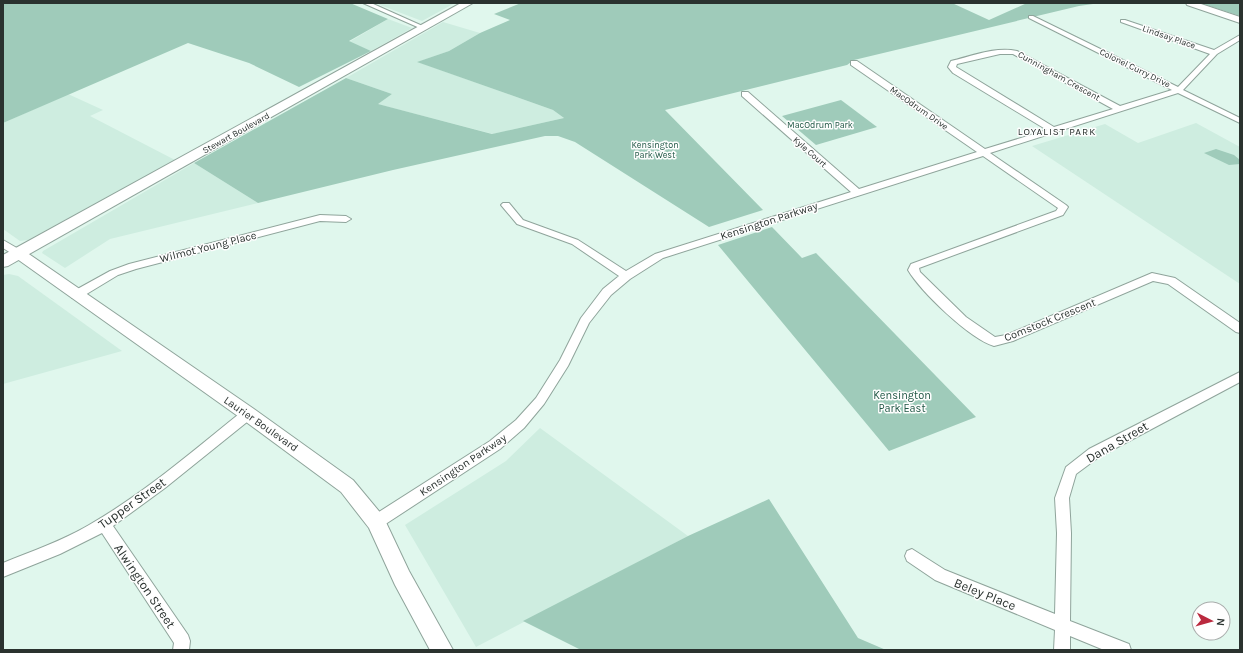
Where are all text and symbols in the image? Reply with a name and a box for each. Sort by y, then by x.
street label: Lindsay Place [1141,23,1197,51]
street label: Colonel Curry Drive [1098,47,1172,90]
street label: Cunningham Crescent [1016,49,1102,103]
street label: MacOdrum Drive [888,84,950,132]
street label: Stewart Boulevard [201,110,271,156]
park label: MacOdrum Park [787,120,853,130]
district label: LOYALIST PARK [1018,126,1096,138]
street label: Kyle Court [791,135,829,170]
park label: Kensington Park West [631,140,679,160]
street label: Kensington Parkway [719,199,819,243]
street label: Wilmot Young Place [158,229,258,265]
street label: Comstock Crescent [1002,296,1098,344]
park label: Kensington Park East [873,389,931,415]
street label: Laurier Boulevard [221,394,301,454]
street label: Dana Street [1083,418,1151,466]
street label: Kensington Parkway [417,431,509,499]
street label: Tupper Street [95,474,169,532]
street label: Alwington Street [111,541,179,631]
street label: Beley Place [952,575,1019,613]
north arrow [1191,601,1231,641]
text: N [1214,617,1227,627]

